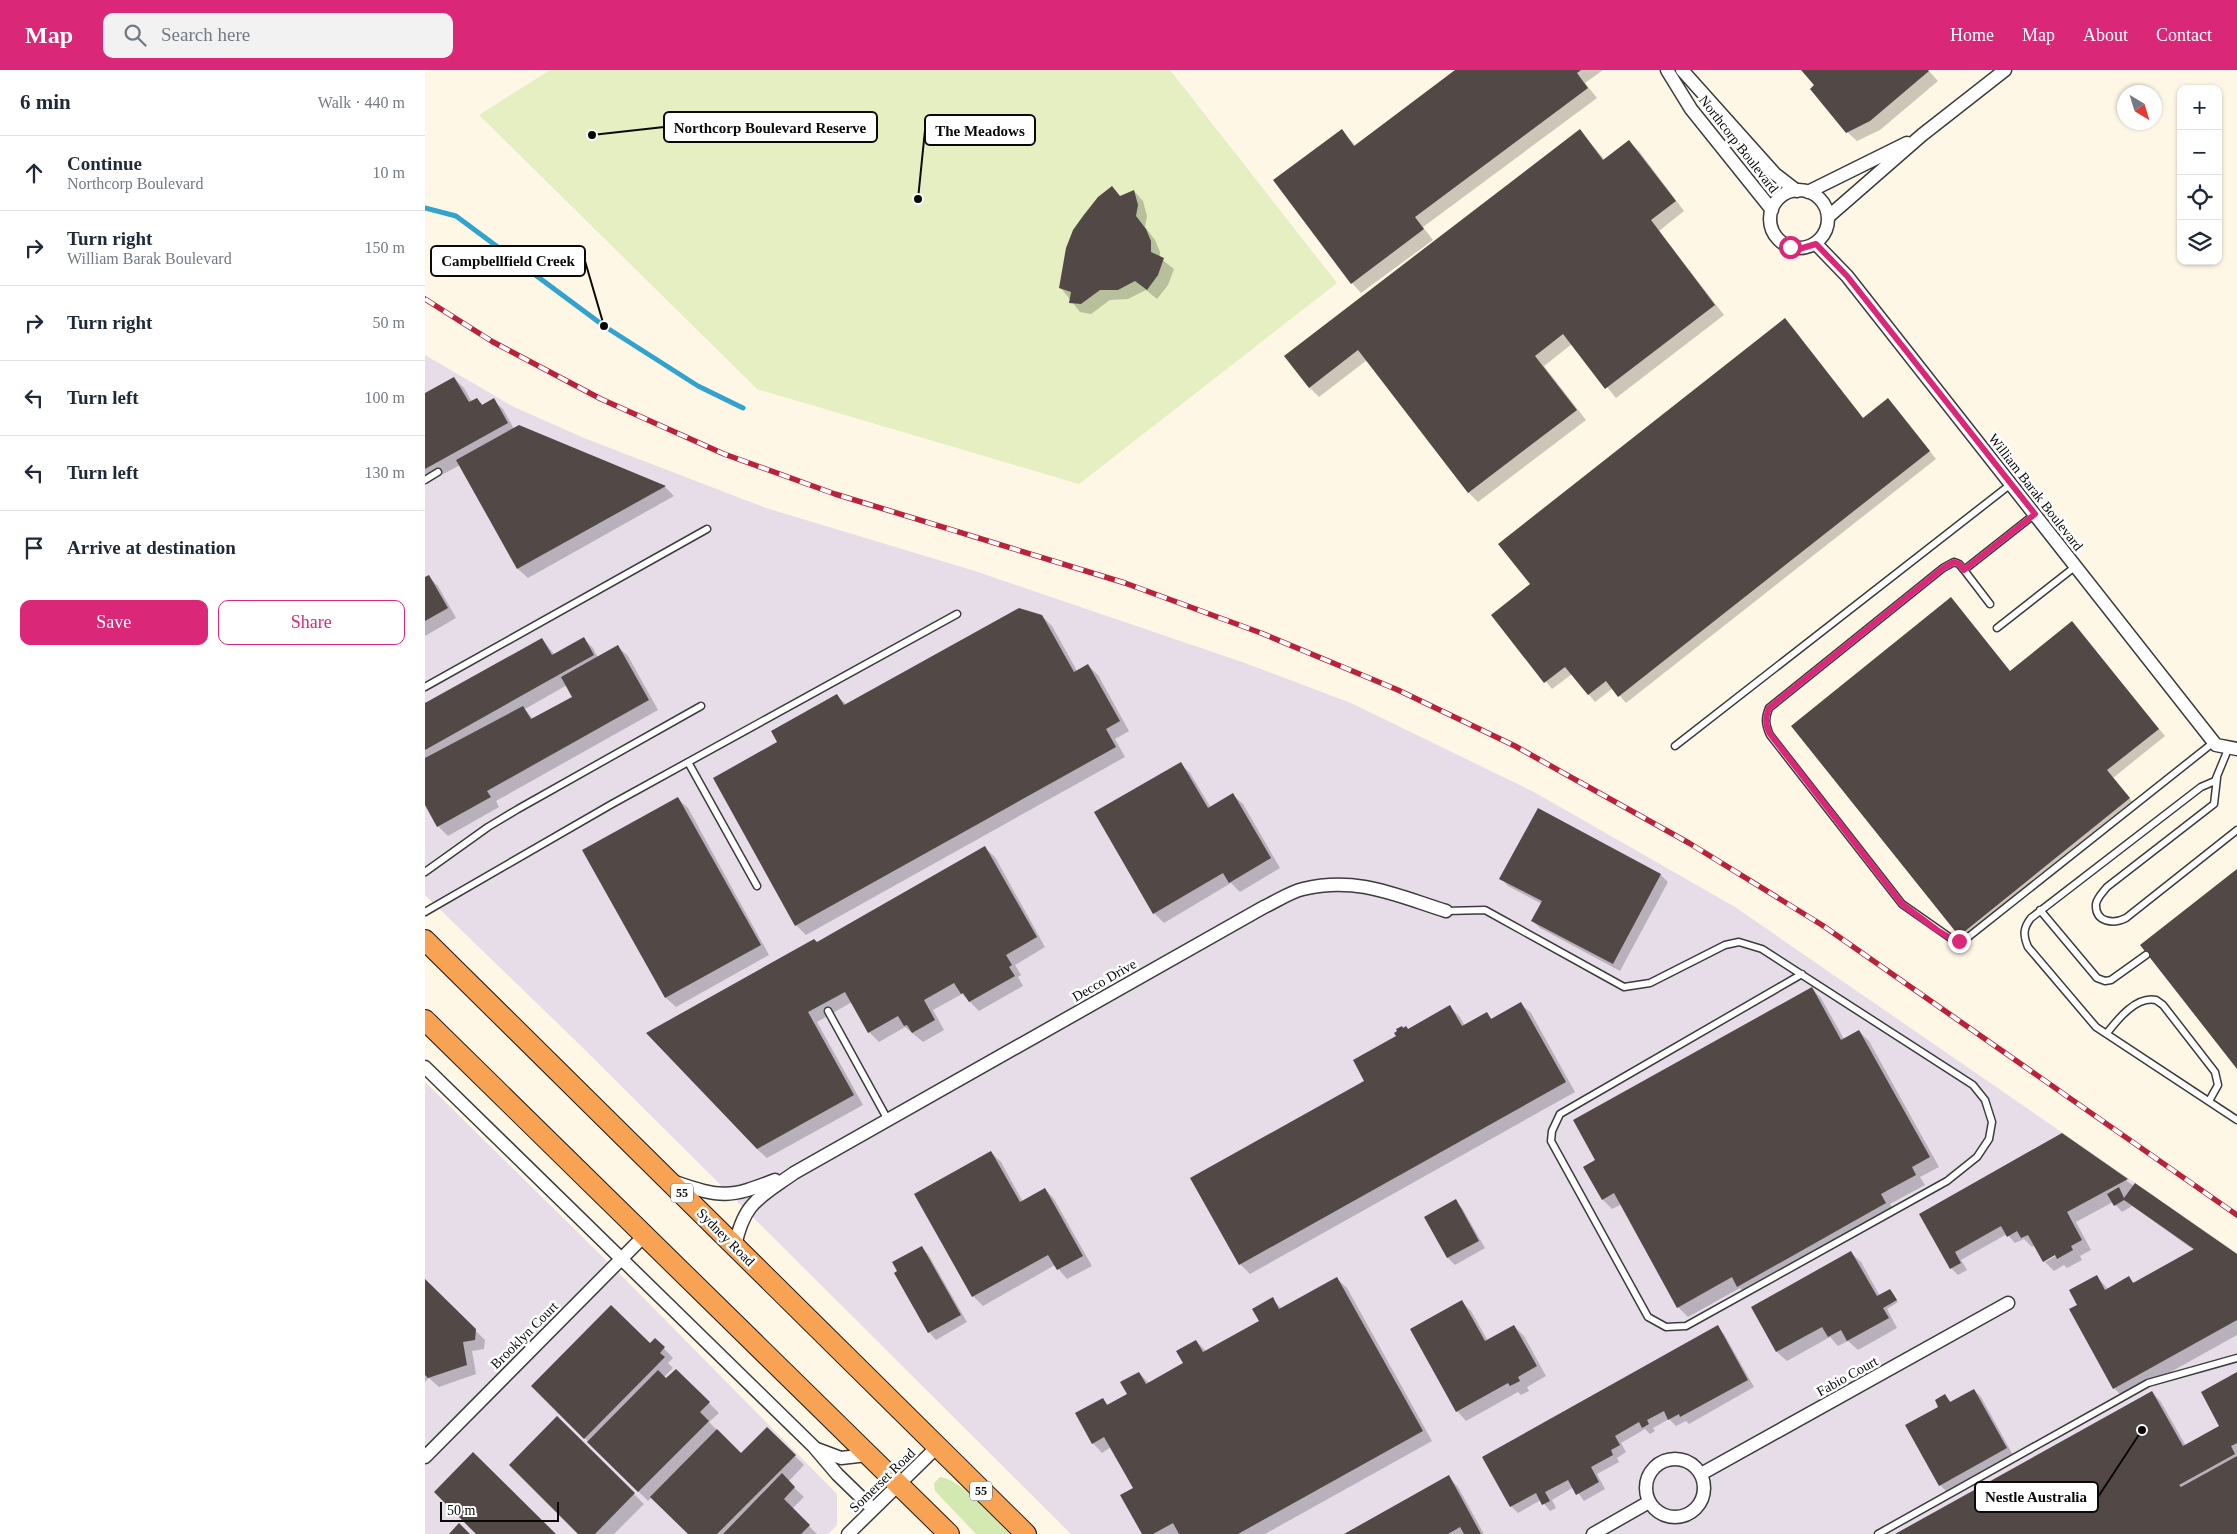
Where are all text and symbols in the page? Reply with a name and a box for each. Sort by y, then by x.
search box [103,13,453,58]
icon: search [121,21,149,49]
text: Map [25,22,73,48]
text: Search here [161,24,250,45]
text: Home [1950,25,1994,45]
text: Map [2022,25,2055,45]
text: About [2083,25,2128,45]
text: Contact [2156,25,2212,45]
north arrow [2117,85,2162,130]
map controls [2177,85,2222,265]
button: + [2177,85,2222,130]
text: 6 min [20,90,71,114]
street label: Northcorp Boulevard [1696,93,1781,196]
text: Walk · 440 m [318,94,405,111]
callout: Northcorp Boulevard Reserve [664,112,877,142]
callout: The Meadows [925,115,1035,145]
text: Northcorp Boulevard Reserve [674,120,867,136]
text: The Meadows [935,123,1025,139]
button: − [2177,130,2222,175]
text: Continue [67,153,142,174]
icon: ahead [20,159,48,187]
text: 10 m [373,164,405,181]
text: Northcorp Boulevard [67,175,203,192]
button: locate [2177,175,2222,220]
button: layers [2177,220,2222,265]
text: Turn right [67,228,152,249]
icon: right [20,234,48,262]
route start [1779,236,1802,259]
text: 150 m [365,239,405,256]
callout: Campbellfield Creek [431,246,585,276]
text: William Barak Boulevard [67,250,232,267]
text: Campbellfield Creek [441,253,575,269]
icon: right [20,309,48,337]
text: Turn right [67,312,152,333]
text: 50 m [373,314,405,331]
icon: left [20,384,48,412]
text: Turn left [67,387,139,408]
text: 100 m [365,389,405,406]
street label: William Barak Boulevard [1985,431,2086,554]
icon: left [20,459,48,487]
text: Turn left [67,462,139,483]
text: 130 m [365,464,405,481]
icon: arrive [20,534,48,562]
text: Arrive at destination [67,537,236,558]
button: Save [20,600,208,645]
button: Share [218,600,405,645]
route end [1948,930,1971,953]
street label: Decco Drive [1070,956,1139,1005]
road number: 55 [671,1184,693,1202]
street label: Sydney Road [694,1206,757,1269]
street label: Brooklyn Court [488,1299,561,1372]
street label: Fabio Court [1814,1354,1880,1399]
street label: Somerset Road [847,1445,918,1515]
road number: 55 [970,1482,992,1500]
callout: Nestle Australia [1975,1482,2098,1512]
text: Nestle Australia [1985,1489,2088,1505]
scale bar [440,1499,559,1522]
text: 50 m [447,1503,475,1518]

